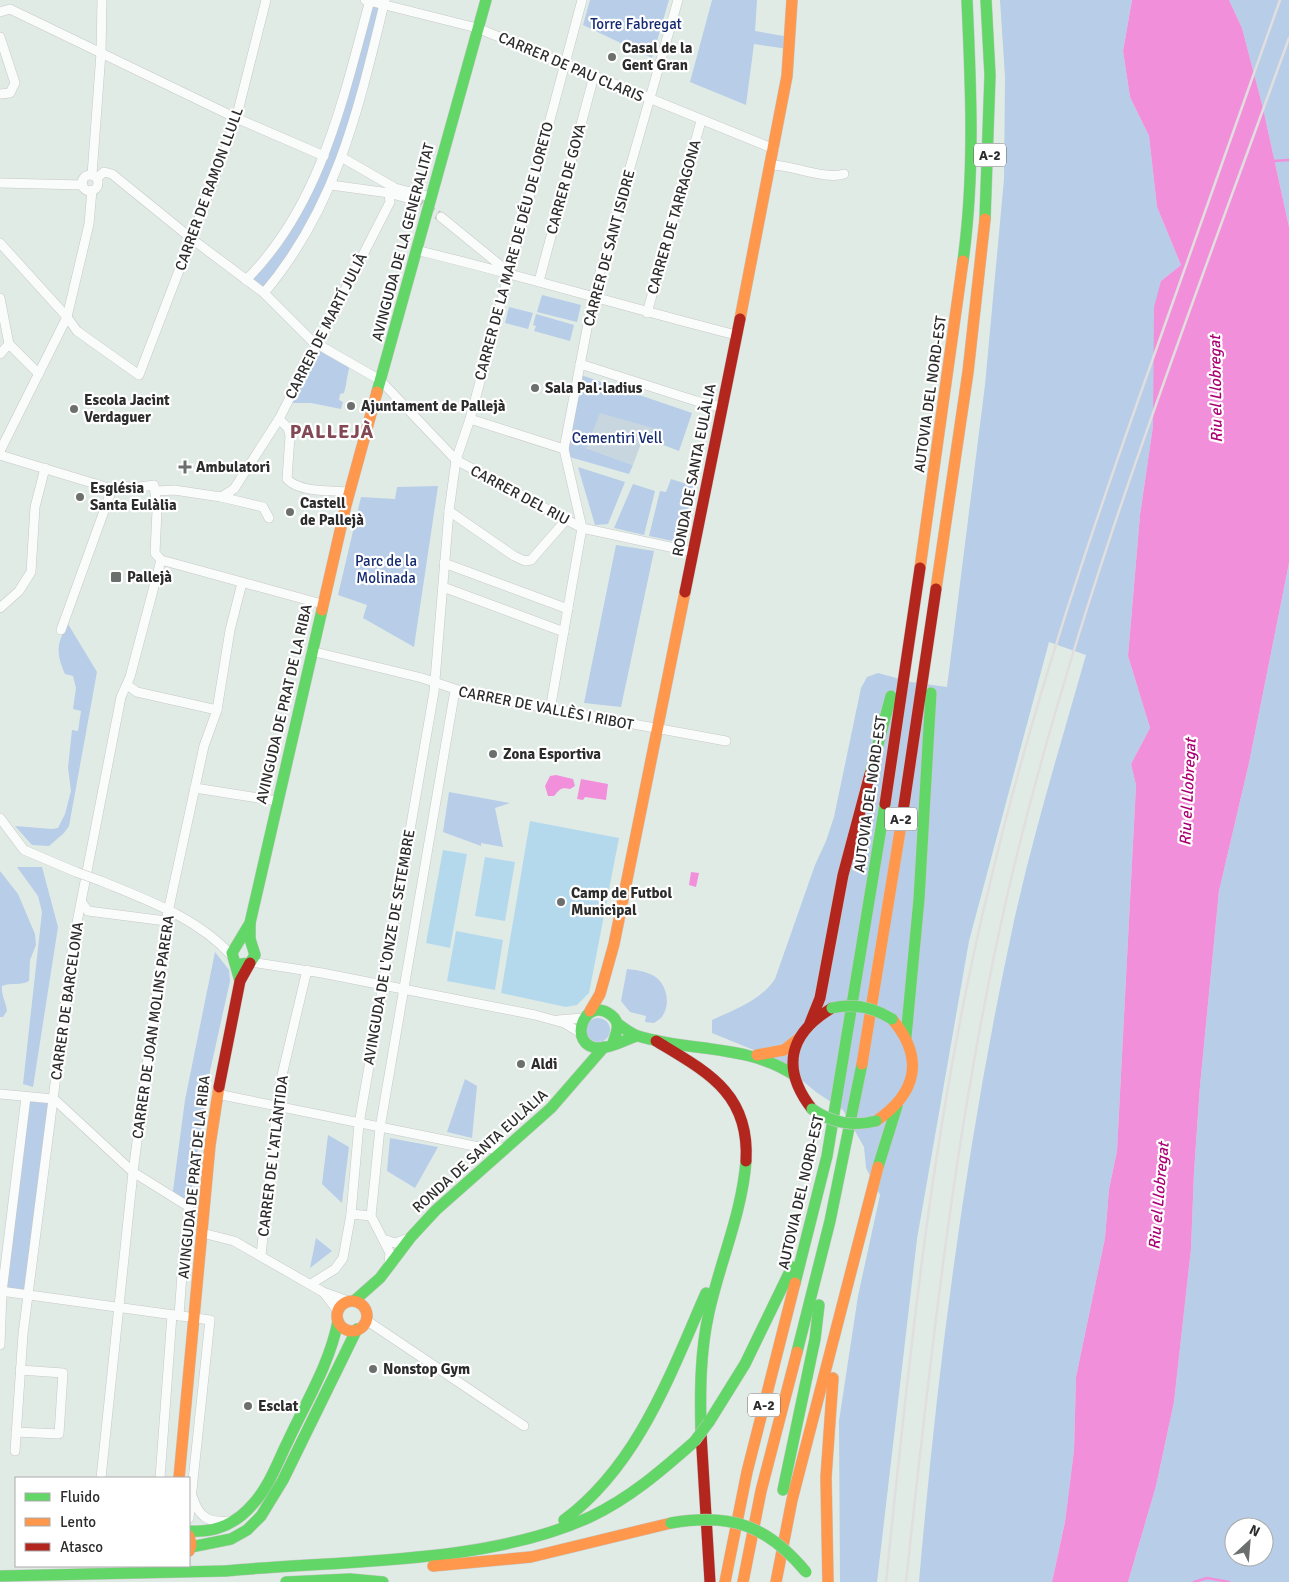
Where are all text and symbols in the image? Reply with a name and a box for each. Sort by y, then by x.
park label: Torre Fabregat [590,15,682,33]
street label: CARRER DE PAU CLARIS [496,28,646,106]
place label: Casal de la Gent Gran [622,39,693,74]
marker: Casal de la Gent Gran [606,51,618,63]
street label: CARRER DE RAMON LLULL [171,104,247,273]
street label: CARRER DE LA MARE DE DÉU DE LORETO [470,119,557,382]
street label: CARRER DE GOYA [543,122,589,236]
street label: CARRER DE TARRAGONA [643,138,705,296]
street label: AVINGUDA DE LA GENERALITAT [368,140,438,343]
road number: A-2 [974,144,1006,166]
street label: CARRER DE SANT ISIDRE [579,168,639,328]
street label: CARRER DE MARTÍ JULIÀ [280,249,371,402]
street label: AUTOVIA DEL NORD-EST [910,314,950,474]
water label: Riu el Llobregat [1205,333,1227,443]
place label: Sala Pal·ladius [545,379,643,397]
marker: Sala Pal·ladius [529,382,541,394]
street label: RONDA DE SANTA EULÀLIA [667,382,720,558]
place label: Escola Jacint Verdaguer [84,391,170,426]
place label: Ajuntament de Pallejà [361,397,506,415]
marker: Ajuntament de Pallejà [345,400,357,412]
marker: Escola Jacint Verdaguer [68,403,80,415]
district label: PALLEJÀ [290,419,374,444]
park label: Cementiri Vell [572,429,662,447]
place label: Ambulatori [196,458,270,476]
marker: Ambulatori [178,460,192,474]
street label: CARRER DEL RIU [467,461,573,529]
place label: Església Santa Eulàlia [90,479,177,514]
marker: Església Santa Eulàlia [74,491,86,503]
place label: Castell de Pallejà [300,494,364,529]
marker: Castell de Pallejà [284,506,296,518]
park label: Parc de la Molinada [355,552,417,587]
place label: Pallejà [127,568,172,586]
marker: Pallejà [109,570,123,584]
street label: AVINGUDA DE PRAT DE LA RIBA [252,602,316,806]
street label: CARRER DE VALLÈS I RIBOT [457,681,636,734]
street label: AUTOVIA DEL NORD-EST [850,714,890,874]
water label: Riu el Llobregat [1175,735,1201,846]
place label: Zona Esportiva [503,745,601,763]
marker: Zona Esportiva [487,748,499,760]
road number: A-2 [885,808,917,831]
street label: AVINGUDA DE L'ONZE DE SETEMBRE [359,828,419,1066]
place label: Camp de Futbol Municipal [571,884,672,919]
marker: Camp de Futbol Municipal [555,896,567,908]
street label: CARRER DE JOAN MOLINS PARERA [128,914,178,1140]
street label: CARRER DE BARCELONA [47,921,87,1081]
place label: Aldi [531,1055,558,1073]
marker: Aldi [515,1058,527,1070]
street label: AVINGUDA DE PRAT DE LA RIBA [174,1074,214,1280]
street label: CARRER DE L'ATLÀNTIDA [253,1074,292,1238]
street label: RONDA DE SANTA EULÀLIA [408,1085,551,1216]
street label: AUTOVIA DEL NORD-EST [774,1112,828,1271]
water label: Riu el Llobregat [1144,1139,1174,1251]
place label: Nonstop Gym [383,1360,470,1378]
marker: Nonstop Gym [367,1363,379,1375]
road number: A-2 [748,1394,780,1416]
place label: Esclat [258,1397,299,1415]
marker: Esclat [242,1400,254,1412]
legend [15,1477,190,1567]
text: Fluido [60,1488,100,1506]
text: Lento [60,1513,96,1531]
north arrow [1224,1517,1274,1567]
text: N [1246,1521,1263,1541]
text: Atasco [60,1538,103,1556]

